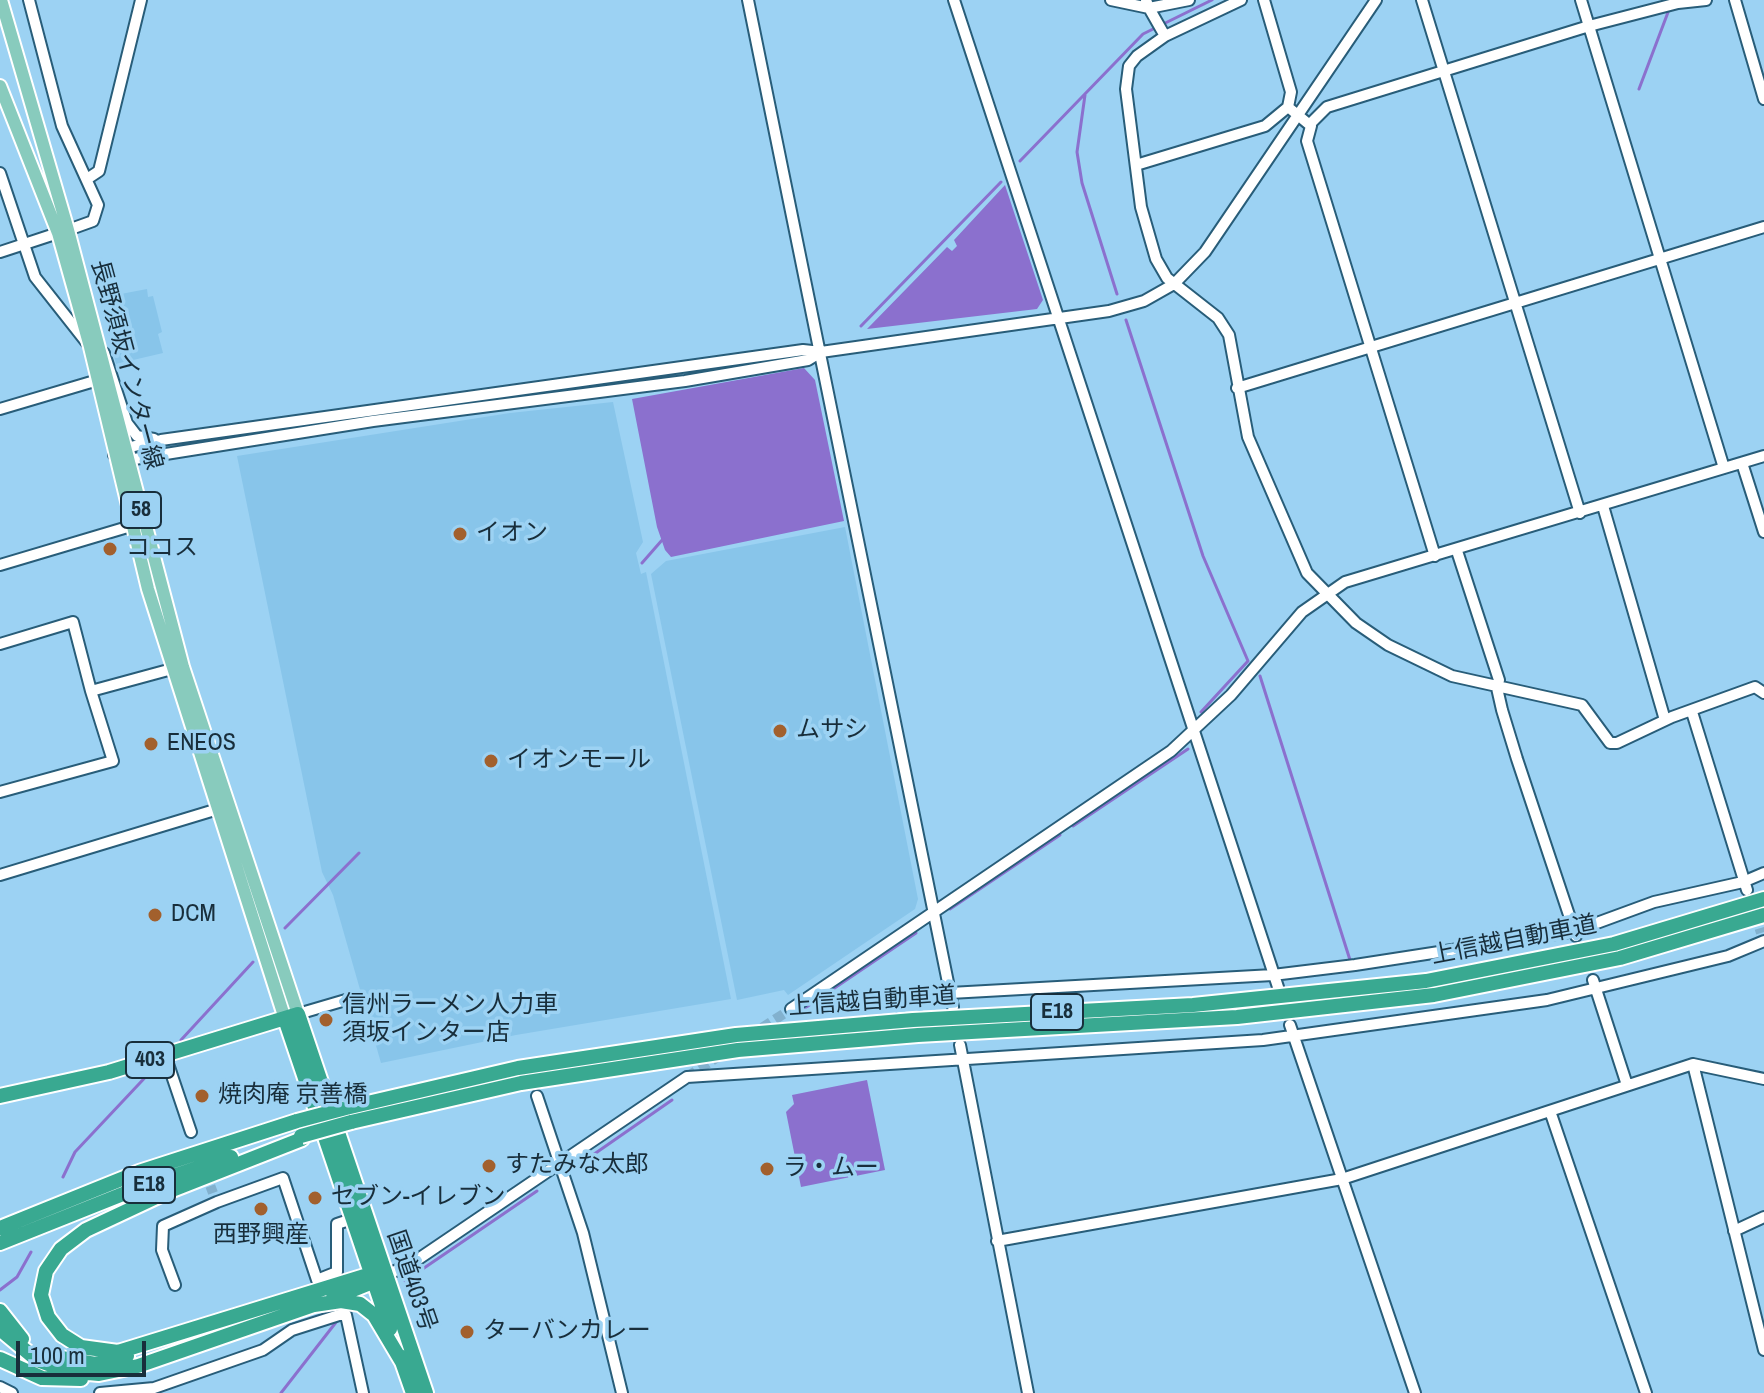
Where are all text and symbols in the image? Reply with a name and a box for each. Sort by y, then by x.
street label: 長野須坂インター線 [84,257,168,473]
road number: 58 [121,492,161,528]
place label: イオン [476,520,548,548]
marker: イオン [451,525,469,543]
place label: ココス [126,535,198,563]
marker: ココス [101,540,119,558]
place label: ムサシ [796,717,868,745]
marker: ムサシ [771,722,789,740]
place label: ENEOS [167,730,236,758]
marker: ENEOS [142,735,160,753]
place label: イオンモール [507,747,651,775]
marker: イオンモール [482,752,500,770]
place label: DCM [171,901,216,929]
marker: DCM [146,906,164,924]
street label: 上信越自動車道 [1429,911,1599,971]
street label: 上信越自動車道 [787,982,957,1022]
place label: 信州ラーメン人力車 須坂インター店 [342,992,558,1048]
road number: E18 [1031,994,1083,1030]
marker: 信州ラーメン人力車 須坂インター店 [317,1011,335,1029]
road number: 403 [126,1042,174,1078]
place label: 焼肉庵 京善橋 [218,1082,367,1110]
marker: 焼肉庵 京善橋 [193,1087,211,1105]
place label: すたみな太郎 [505,1152,649,1180]
place label: ラ・ムー [783,1155,879,1183]
marker: すたみな太郎 [480,1157,498,1175]
marker: ラ・ムー [758,1160,776,1178]
road number: E18 [123,1167,175,1203]
place label: セブン-イレブン [331,1184,506,1212]
marker: セブン-イレブン [306,1189,324,1207]
marker: 西野興産 [252,1200,270,1218]
place label: 西野興産 [213,1222,309,1250]
street label: 国道403号 [380,1227,442,1335]
place label: ターバンカレー [483,1318,651,1346]
marker: ターバンカレー [458,1323,476,1341]
scale bar [20,1325,150,1375]
text: 100 m [30,1339,85,1371]

